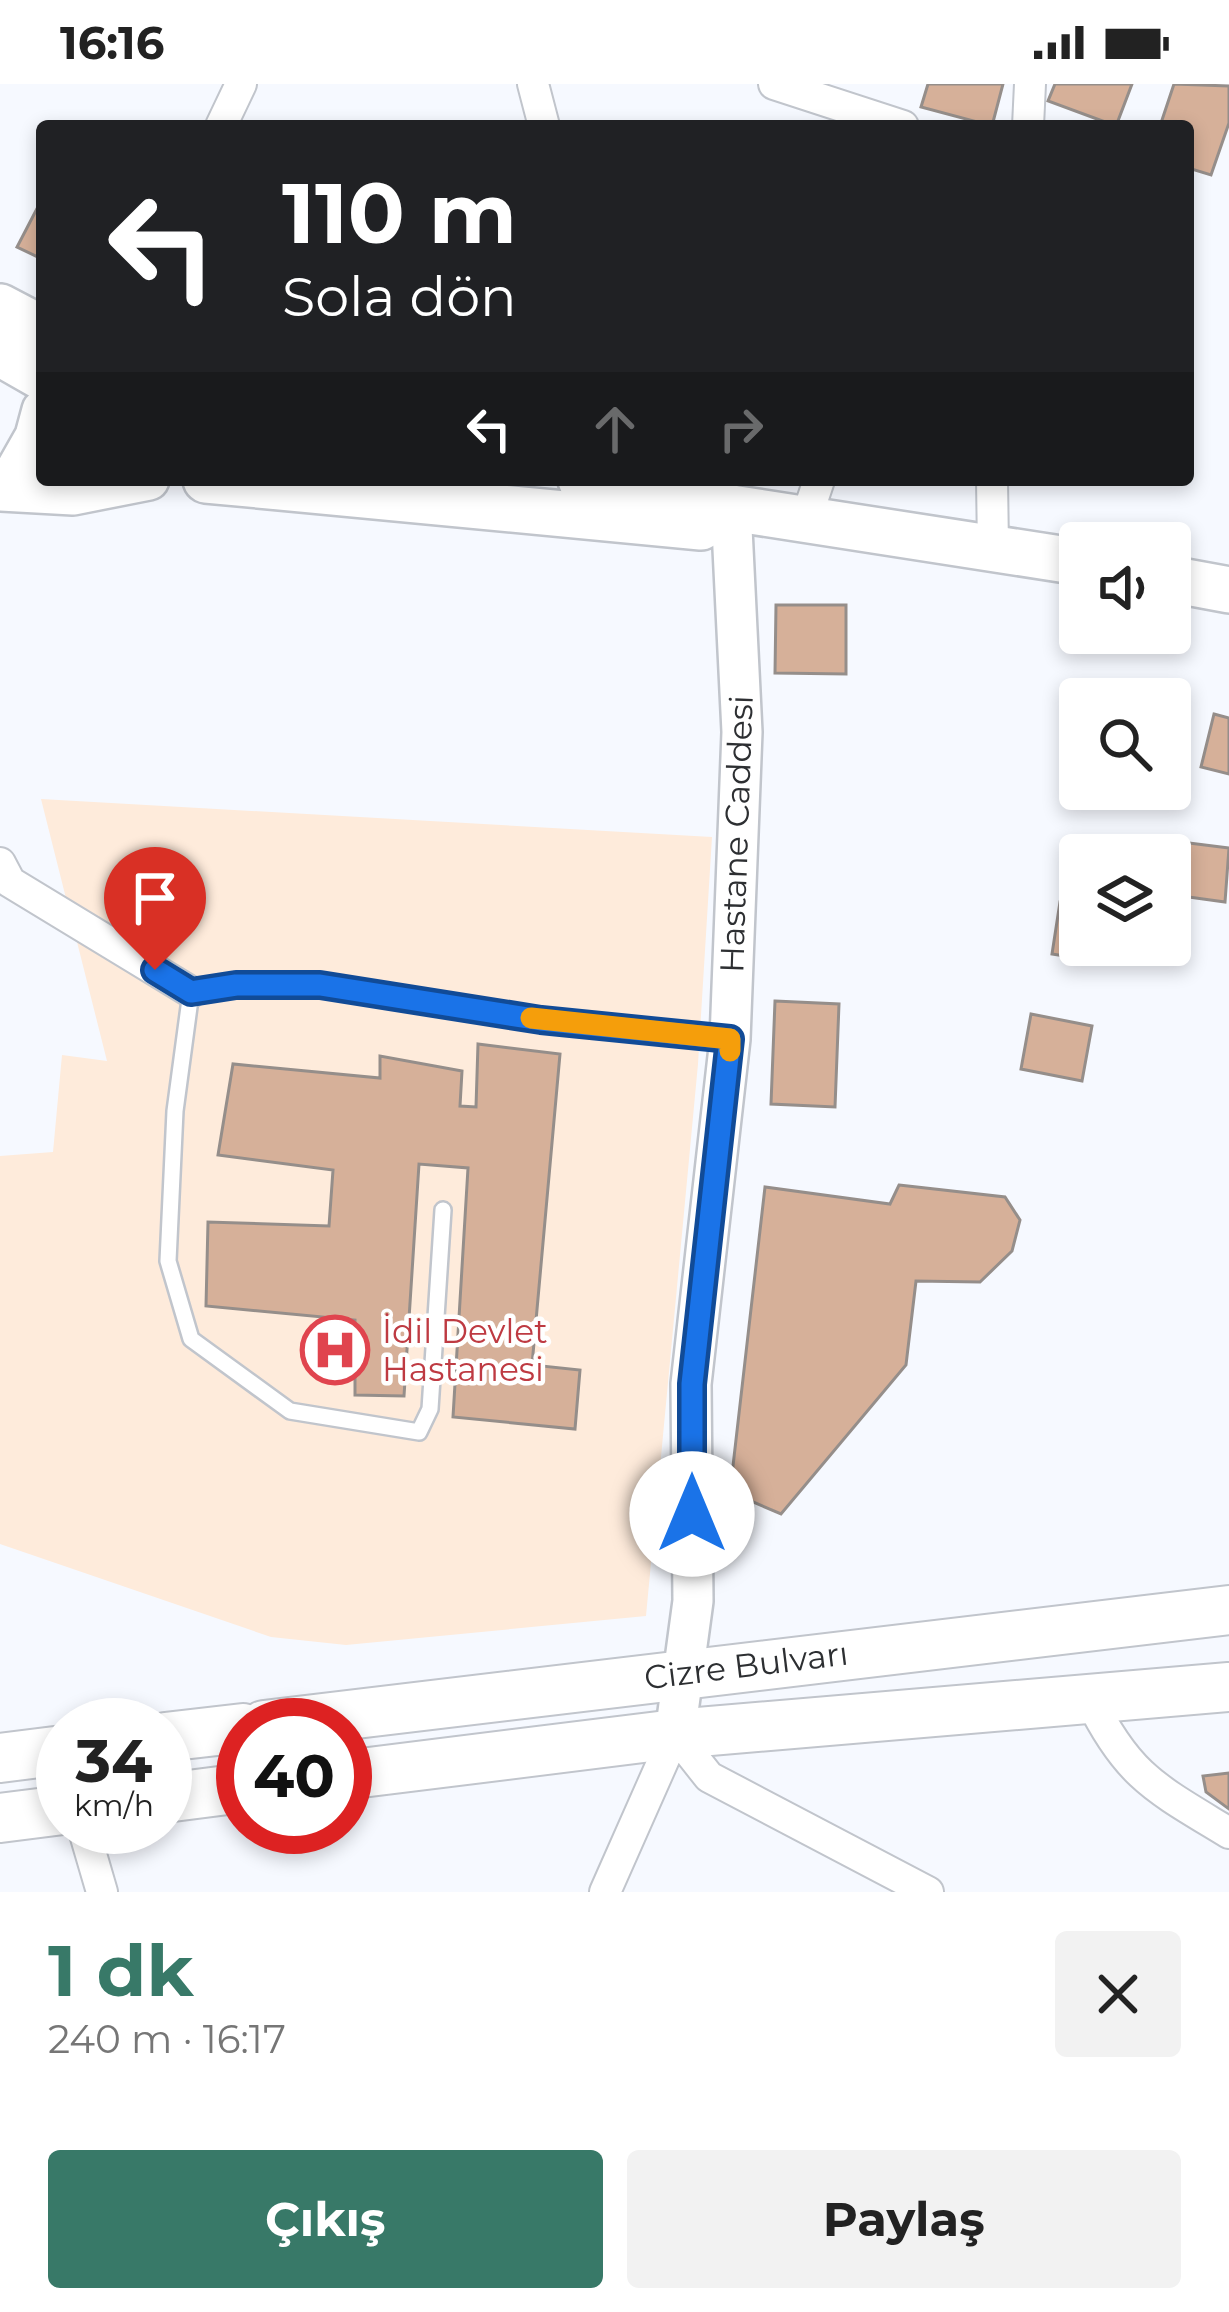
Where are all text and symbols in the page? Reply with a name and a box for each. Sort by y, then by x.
text: 16:16 [60,15,164,70]
text: 110 m [282,162,517,264]
icon: left [84,168,240,324]
text: Sola dön [282,264,517,330]
icon: left [456,396,522,462]
icon: ahead [582,396,648,462]
icon: right [708,396,774,462]
map controls [1059,522,1191,966]
button: sound [1059,522,1191,654]
button: search [1059,678,1191,810]
street label: Hastane Caddesi [711,694,761,974]
button: layers [1059,834,1191,966]
pin [104,847,206,970]
icon: arrive [122,865,188,931]
place label: İdil Devlet Hastanesi [382,1311,548,1389]
hospital icon: İdil Devlet Hastanesi [300,1315,370,1385]
position arrow [629,1451,755,1577]
street label: Cizre Bulvarı [642,1633,850,1697]
speed limit sign: 40 [216,1698,372,1854]
text: 34 [76,1724,152,1797]
text: km/h [74,1787,154,1824]
text: 1 dk [48,1926,194,2014]
button: close [1055,1931,1181,2057]
text: 240 m · 16:17 [48,2015,286,2063]
button: Çıkış [48,2150,603,2288]
button: Paylaş [627,2150,1181,2288]

